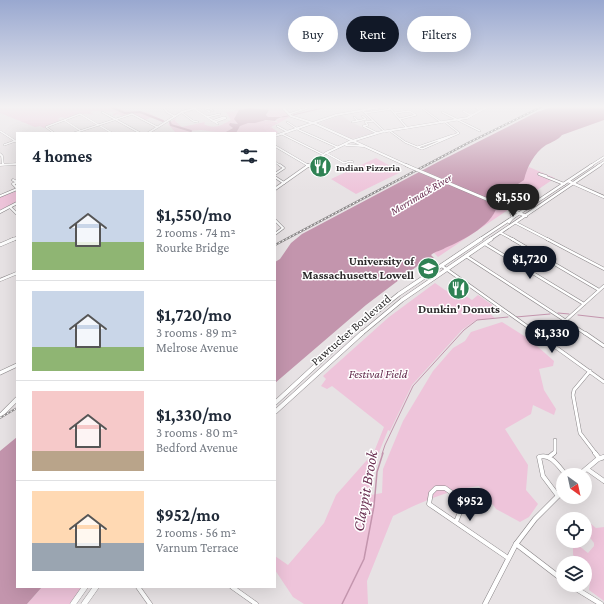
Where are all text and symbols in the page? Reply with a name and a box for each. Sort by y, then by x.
chip: Buy [288,16,338,52]
chip: Rent [346,16,399,52]
chip: Filters [407,16,471,52]
icon: filters [238,145,260,167]
text: 4 homes [32,147,92,166]
restaurant icon: Indian Pizzeria [308,154,334,180]
place label: Indian Pizzeria [336,162,400,173]
water label: Merrimack River [387,170,455,218]
pin: $1,550 [480,184,546,218]
text: $1,550 [495,189,531,204]
icon: home [64,206,112,254]
text: $1,550/mo [156,206,232,225]
text: 2 rooms · 74 m² [156,225,236,240]
text: Rourke Bridge [156,240,229,255]
pin: $1,720 [497,246,563,280]
text: $1,720 [512,251,548,266]
place label: University of Massachusetts Lowell [302,254,415,282]
school or university icon: University of Massachusetts Lowell [416,255,442,281]
restaurant icon: Dunkin' Donuts [446,275,472,301]
street label: Pawtucket Boulevard [308,291,394,368]
place label: Dunkin' Donuts [418,302,500,316]
text: $1,720/mo [156,306,232,325]
icon: home [64,307,112,355]
pin: $1,330 [519,320,585,354]
text: 3 rooms · 89 m² [156,325,237,340]
text: $1,330 [534,325,570,340]
text: Melrose Avenue [156,340,238,355]
park label: Festival Field [349,367,408,381]
text: $1,330/mo [156,406,232,425]
icon: home [64,407,112,455]
text: 3 rooms · 80 m² [156,425,238,440]
text: Bedford Avenue [156,440,238,455]
water label: Claypit Brook [350,448,382,533]
north arrow [556,468,592,504]
map controls [556,468,592,592]
pin: $952 [446,488,494,522]
text: $952 [457,493,483,508]
text: $952/mo [156,506,220,525]
icon: home [64,507,112,555]
button: locate [556,512,592,548]
text: 2 rooms · 56 m² [156,525,236,540]
text: Varnum Terrace [156,540,239,555]
button: layers [556,556,592,592]

